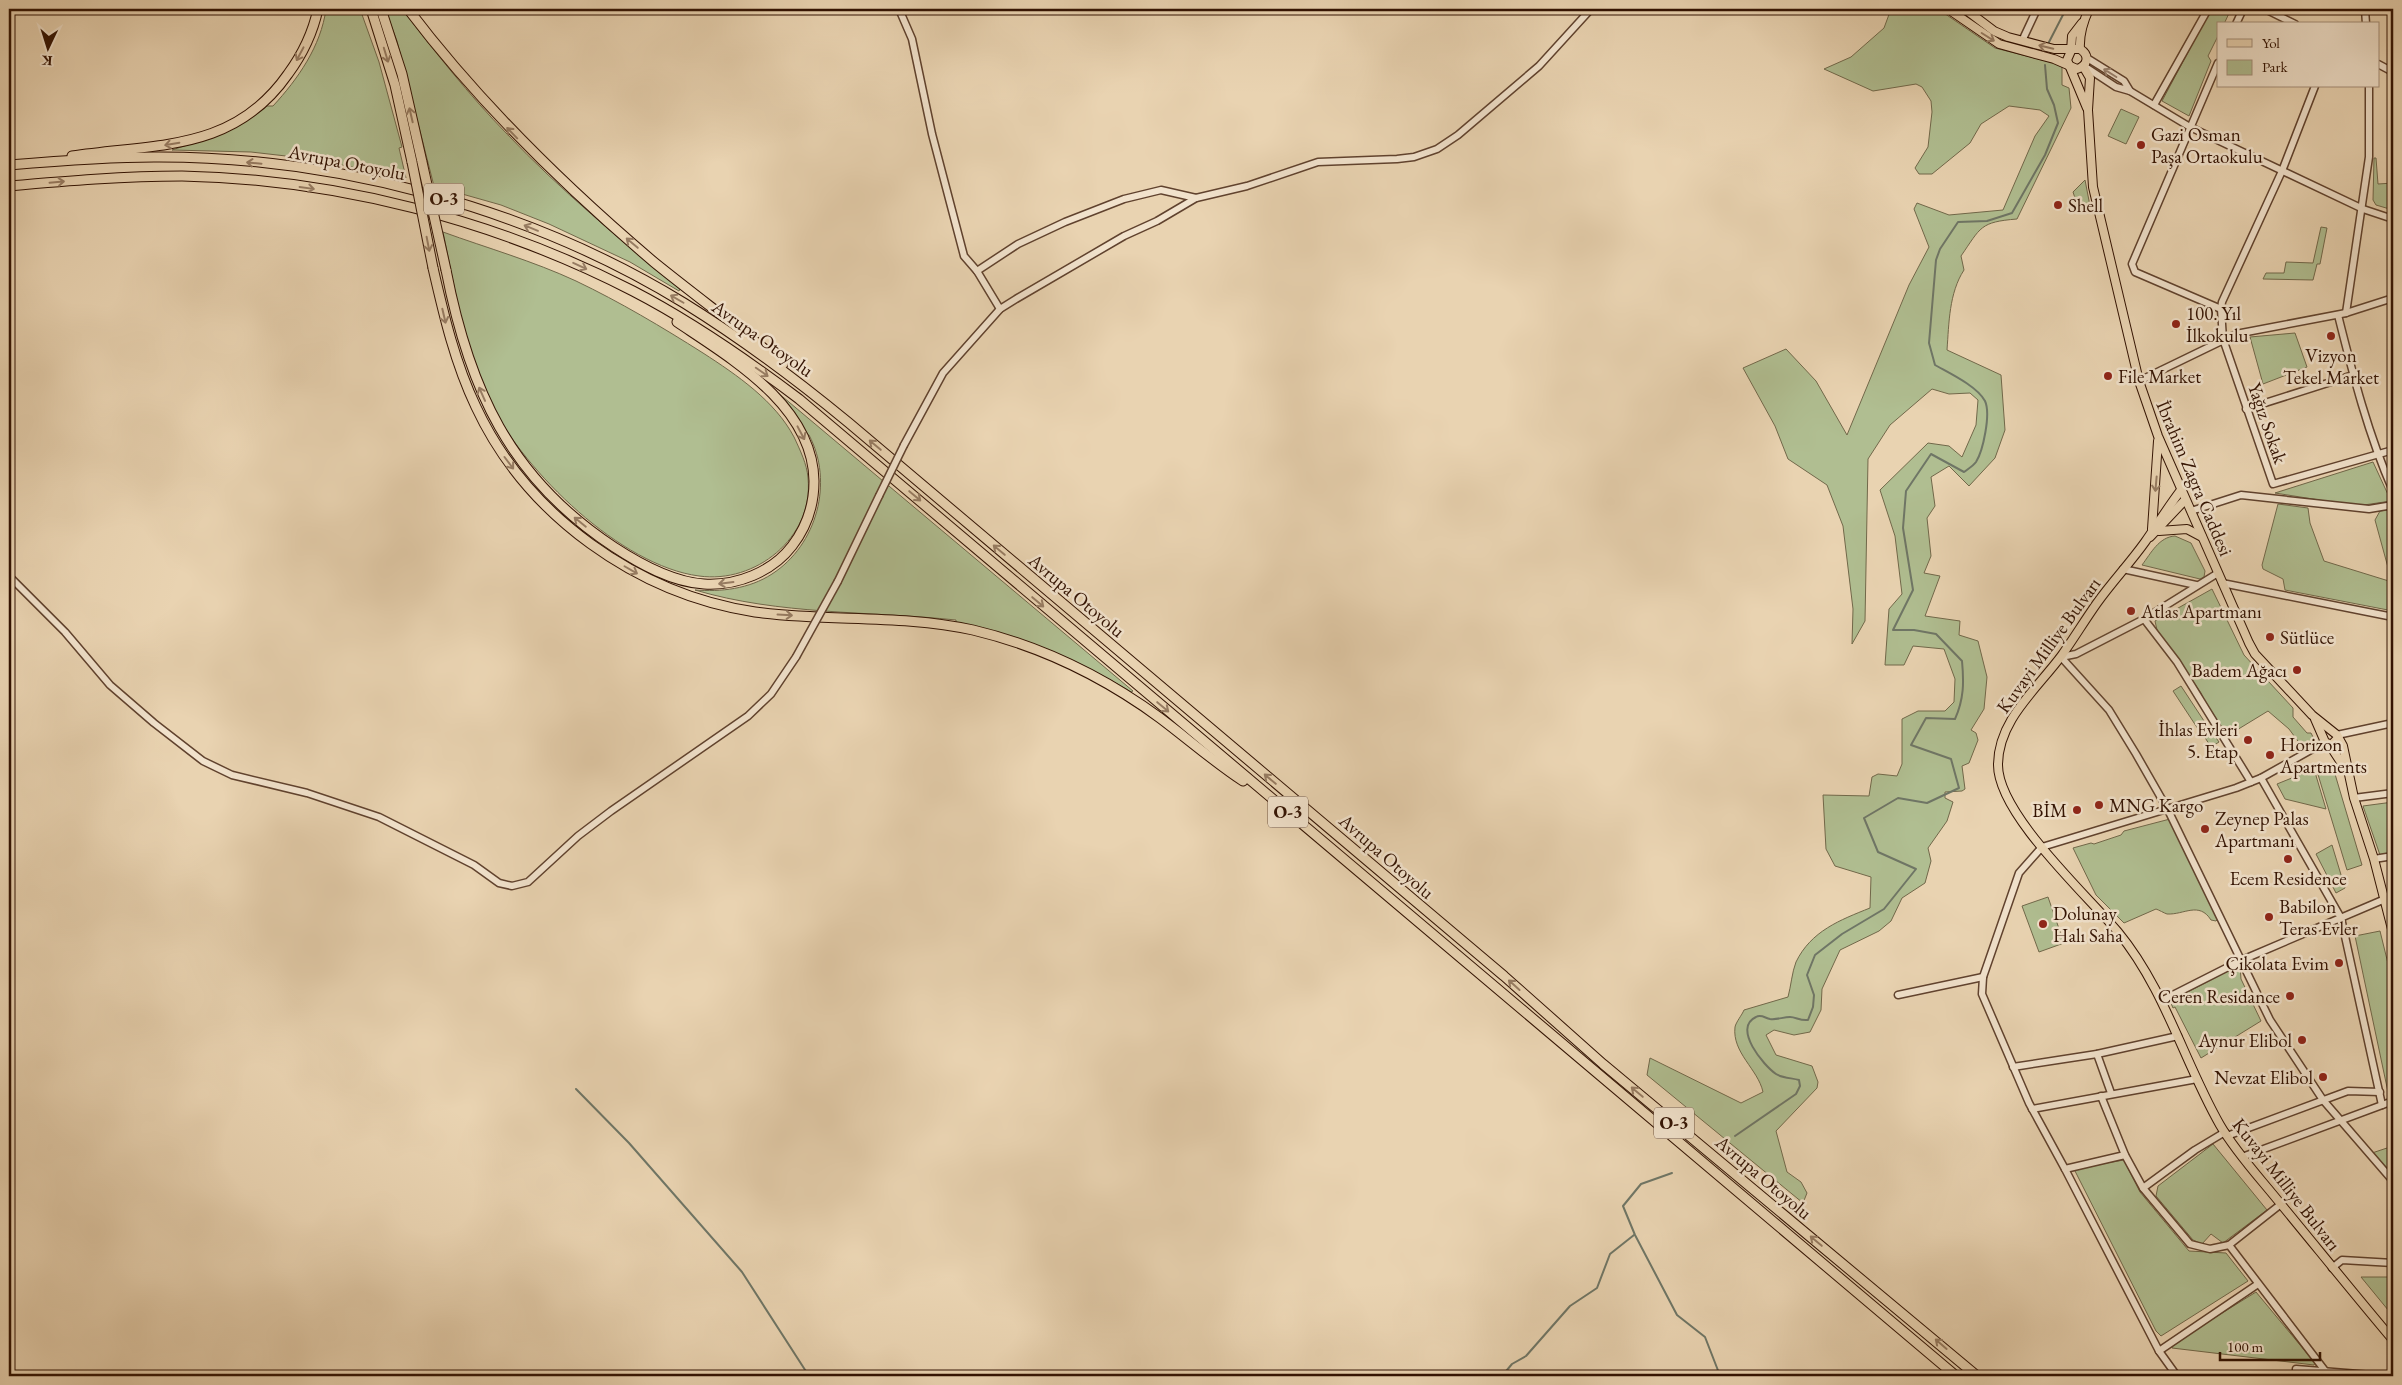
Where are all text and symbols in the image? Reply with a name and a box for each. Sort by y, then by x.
north arrow [22,22,72,72]
legend [2217,22,2380,88]
one-way arrow [1980,32,1994,42]
text: Yol [2262,33,2280,52]
one-way arrow [2039,42,2055,51]
one-way arrow [295,46,304,61]
one-way arrow [382,47,392,63]
text: K [41,52,53,70]
text: Park [2262,57,2289,76]
one-way arrow [2103,67,2117,77]
one-way arrow [406,107,415,123]
place label: Gazi Osman Paşa Ortaokulu [2151,122,2263,169]
one-way arrow [507,127,519,139]
street label: Avrupa Otoyolu [285,139,407,186]
marker: Gazi Osman Paşa Ortaokulu [2135,139,2147,151]
one-way arrow [165,140,181,150]
one-way arrow [247,158,263,167]
one-way arrow [49,178,65,187]
one-way arrow [298,183,314,193]
road number: O-3 [424,183,464,214]
place label: Shell [2068,193,2104,218]
marker: Shell [2052,199,2064,211]
one-way arrow [524,222,539,232]
one-way arrow [424,235,434,251]
one-way arrow [626,237,639,248]
one-way arrow [572,261,587,271]
one-way arrow [670,294,684,304]
street label: Avrupa Otoyolu [706,294,818,383]
place label: 100. Yıl İlkokulu [2186,301,2249,348]
one-way arrow [440,307,449,323]
marker: 100. Yıl İlkokulu [2170,318,2182,330]
marker: Vizyon Tekel Market [2325,330,2337,342]
place label: Vizyon Tekel Market [2283,343,2379,390]
place label: File Market [2118,364,2201,389]
one-way arrow [755,367,769,377]
marker: File Market [2102,370,2114,382]
street label: Yağız Sokak [2242,379,2293,468]
one-way arrow [476,387,486,402]
street label: İbrahim Zagra Caddesi [2150,397,2239,560]
one-way arrow [796,426,806,441]
one-way arrow [869,440,882,451]
one-way arrow [504,456,514,470]
one-way arrow [2152,476,2161,492]
one-way arrow [908,491,921,502]
one-way arrow [574,516,587,527]
one-way arrow [993,545,1006,556]
street label: Avrupa Otoyolu [1023,547,1130,643]
one-way arrow [623,565,637,575]
street label: Kuvayi Milliye Bulvarı [1991,572,2106,718]
one-way arrow [718,578,734,588]
one-way arrow [1032,596,1045,607]
place label: Atlas Apartmanı [2140,599,2262,624]
marker: Atlas Apartmanı [2125,605,2137,617]
one-way arrow [777,610,793,619]
place label: Sütlüce [2280,625,2334,650]
marker: Sütlüce [2264,631,2276,643]
place label: Badem Ağacı [2192,658,2287,683]
marker: Badem Ağacı [2291,664,2303,676]
one-way arrow [1156,701,1169,712]
place label: İhlas Evleri 5. Etap [2158,717,2238,764]
place label: Horizon Apartments [2279,732,2367,779]
marker: İhlas Evleri 5. Etap [2242,734,2254,746]
marker: Horizon Apartments [2264,749,2276,761]
one-way arrow [1264,773,1277,784]
place label: MNG Kargo [2109,793,2203,818]
road number: O-3 [1268,796,1308,828]
place label: BİM [2032,798,2067,823]
marker: MNG Kargo [2093,799,2105,811]
marker: BİM [2071,804,2083,816]
place label: Zeynep Palas Apartmanı [2214,806,2309,853]
street label: Avrupa Otoyolu [1333,807,1440,905]
marker: Zeynep Palas Apartmanı [2199,823,2211,835]
marker: Ecem Residence [2282,853,2294,865]
place label: Ecem Residence [2229,866,2347,891]
place label: Babilon Teras Evler [2279,894,2358,941]
place label: Dolunay Halı Saha [2053,901,2123,948]
marker: Babilon Teras Evler [2263,911,2275,923]
marker: Dolunay Halı Saha [2037,918,2049,930]
place label: Çikolata Evim [2225,951,2329,976]
marker: Çikolata Evim [2333,957,2345,969]
one-way arrow [1508,979,1521,991]
place label: Ceren Residance [2158,984,2280,1009]
marker: Ceren Residance [2284,990,2296,1002]
place label: Aynur Elibol [2197,1028,2292,1053]
marker: Aynur Elibol [2296,1034,2308,1046]
place label: Nevzat Elibol [2214,1065,2313,1090]
marker: Nevzat Elibol [2317,1071,2329,1083]
one-way arrow [1630,1087,1643,1098]
road number: O-3 [1654,1108,1694,1138]
street label: Kuvayi Milliye Bulvarı [2227,1113,2347,1256]
street label: Avrupa Otoyolu [1710,1129,1817,1225]
one-way arrow [1809,1235,1822,1246]
scale bar [2220,1330,2320,1362]
text: 100 m [2227,1337,2264,1356]
one-way arrow [1934,1338,1947,1350]

